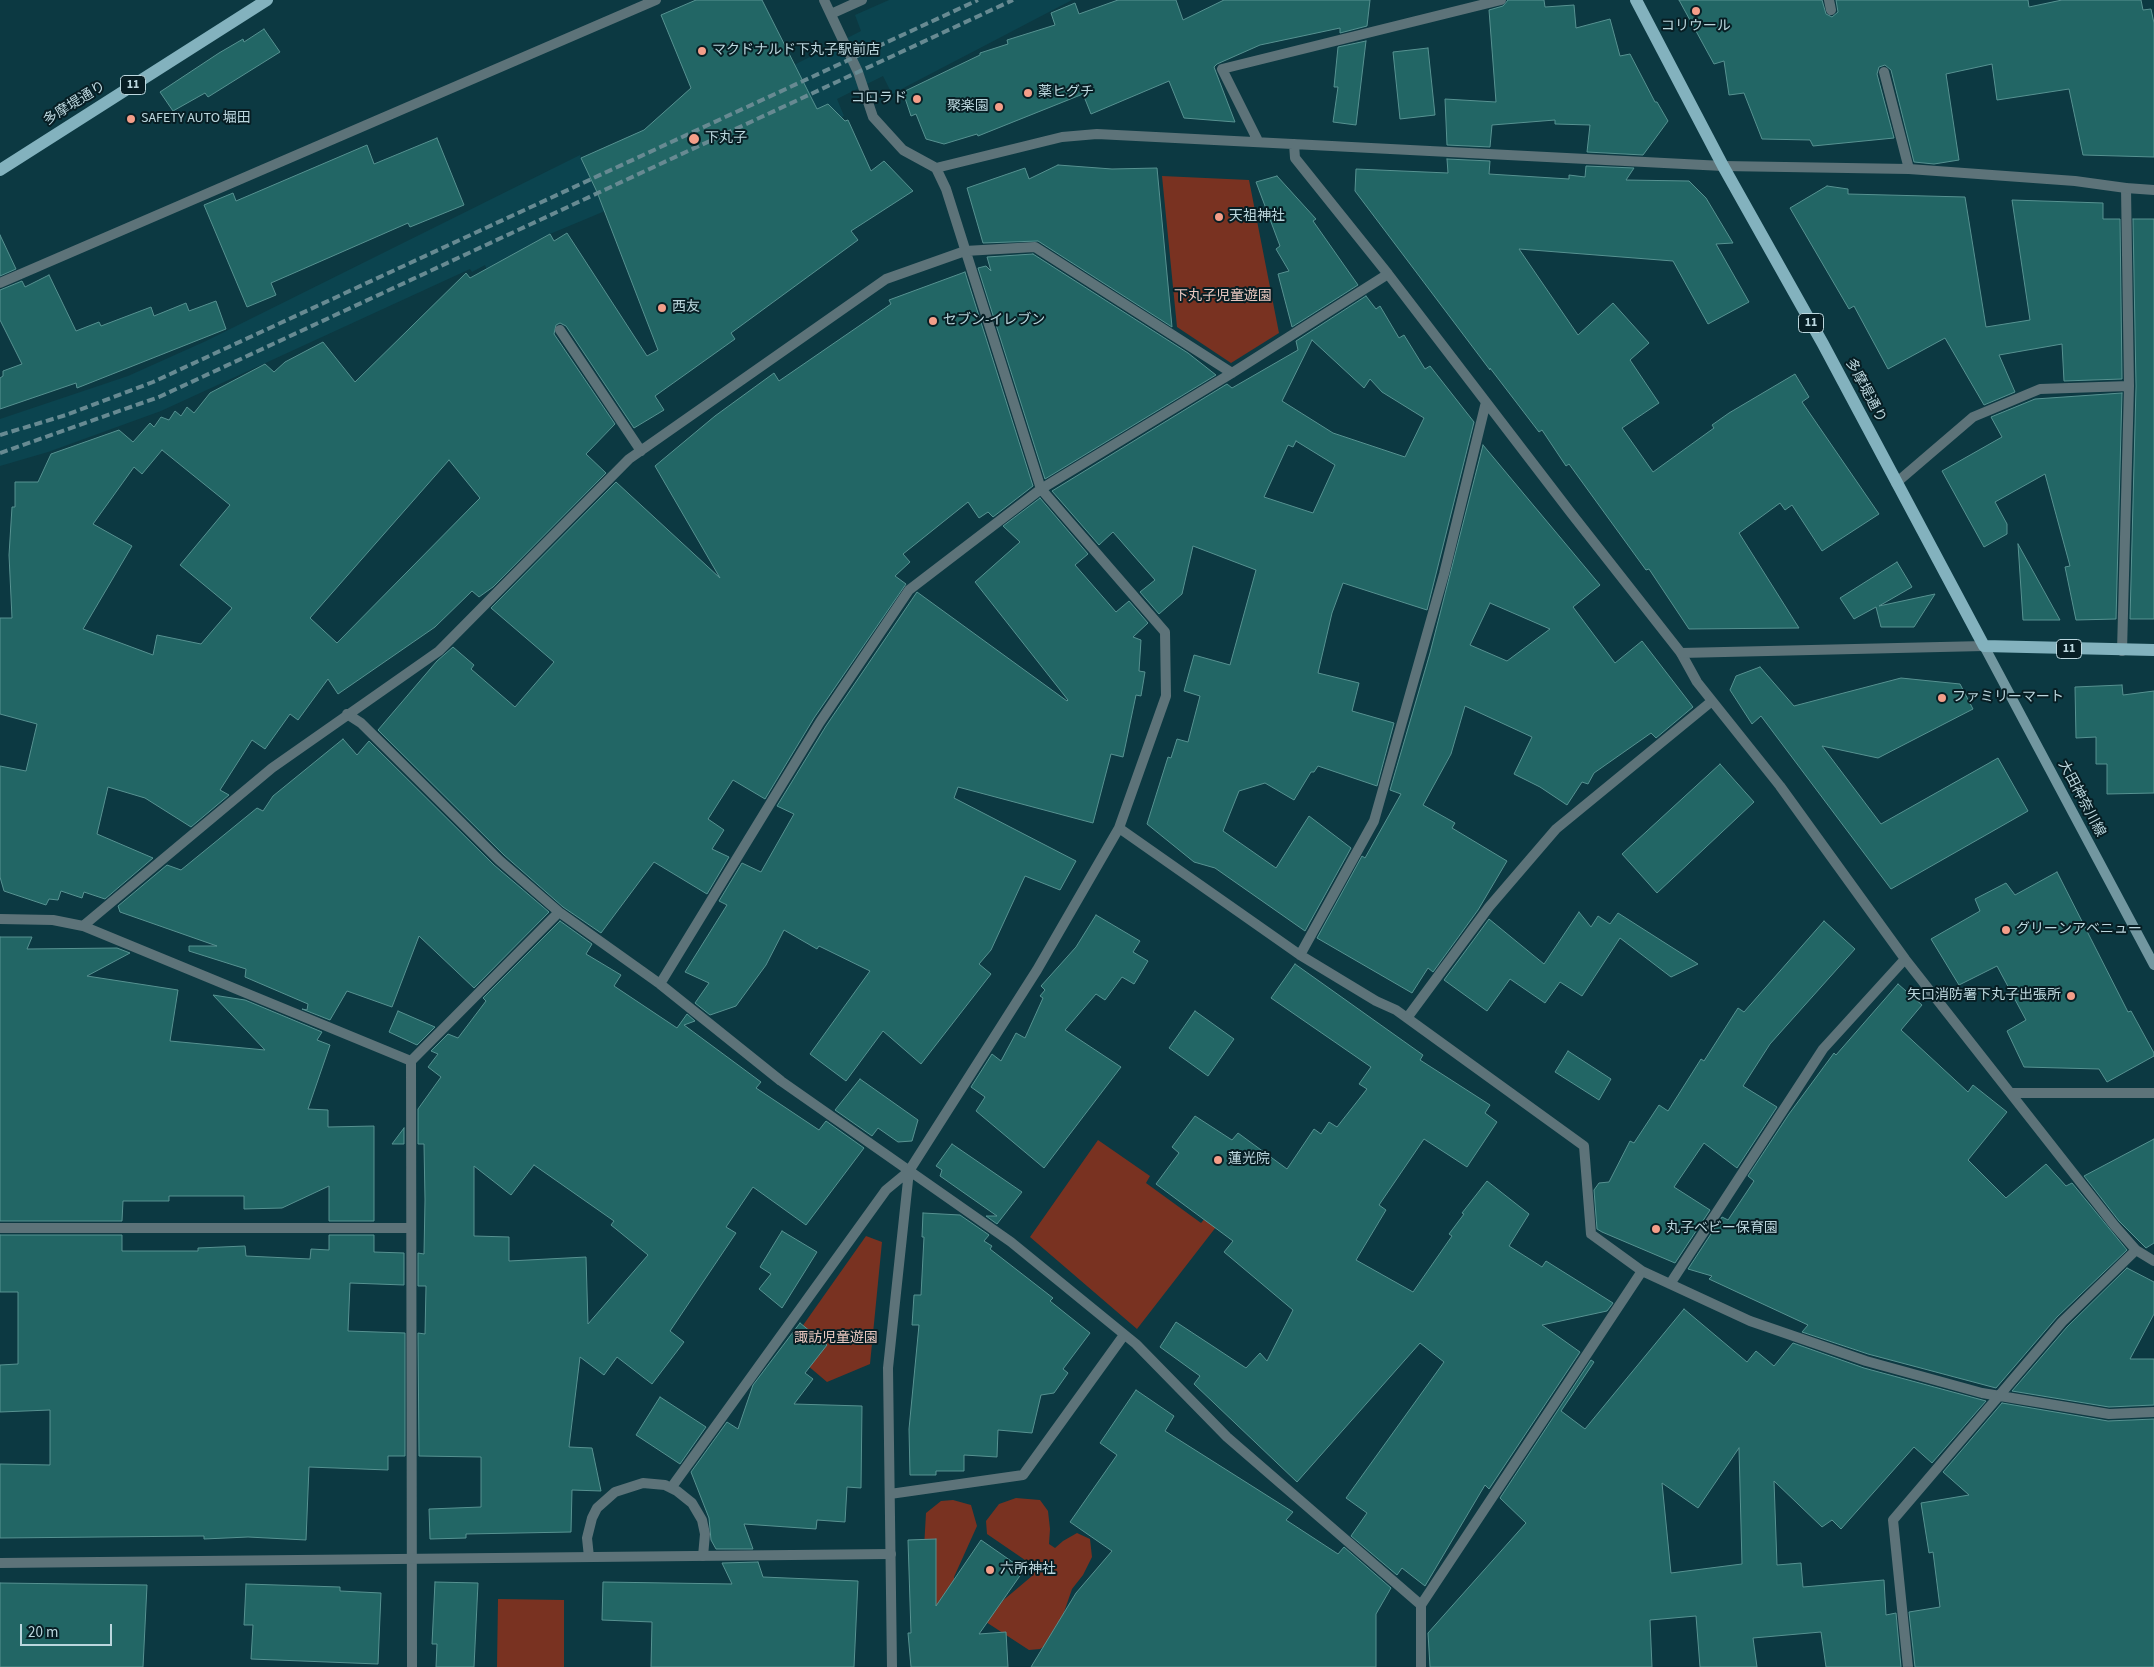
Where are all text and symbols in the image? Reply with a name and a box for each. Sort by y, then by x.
marker: コリウール [1690,5,1702,17]
place label: コリウール [1661,19,1731,35]
place label: マクドナルド下丸子駅前店 [712,43,880,59]
marker: マクドナルド下丸子駅前店 [696,45,708,57]
road number: 11 [120,76,146,94]
street label: 多摩堤通り [41,78,109,130]
place label: 薬ヒグチ [1038,85,1094,101]
marker: 薬ヒグチ [1022,87,1034,99]
place label: コロラド [851,91,907,107]
marker: コロラド [911,93,923,105]
place label: 聚楽園 [947,99,989,115]
marker: 聚楽園 [993,101,1005,113]
place label: SAFETY AUTO 堀田 [141,111,251,127]
marker: SAFETY AUTO 堀田 [125,113,137,125]
place label: 下丸子 [705,131,747,147]
marker: 下丸子 [687,132,701,146]
place label: 天祖神社 [1229,209,1285,225]
marker: 天祖神社 [1213,211,1225,223]
park label: 下丸子児童遊園 [1174,289,1272,305]
place label: 西友 [672,300,700,316]
marker: 西友 [656,302,668,314]
place label: セブン-イレブン [943,313,1045,329]
road number: 11 [1798,314,1824,332]
marker: セブン-イレブン [927,315,939,327]
street label: 多摩堤通り [1841,356,1889,426]
road number: 11 [2056,640,2082,659]
place label: ファミリーマート [1952,690,2064,706]
marker: ファミリーマート [1936,692,1948,704]
street label: 大田神奈川線 [2054,758,2108,840]
place label: グリーンアベニュー [2016,922,2142,938]
marker: グリーンアベニュー [2000,924,2012,936]
place label: 矢口消防署下丸子出張所 [1907,988,2061,1004]
marker: 矢口消防署下丸子出張所 [2065,990,2077,1002]
place label: 蓮光院 [1228,1152,1270,1168]
marker: 蓮光院 [1212,1154,1224,1166]
place label: 丸子ベビー保育園 [1666,1221,1778,1237]
marker: 丸子ベビー保育園 [1650,1223,1662,1235]
park label: 諏訪児童遊園 [794,1331,878,1347]
place label: 六所神社 [1000,1562,1056,1578]
marker: 六所神社 [984,1564,996,1576]
scale bar [22,1614,115,1646]
text: 20 m [28,1622,58,1643]

